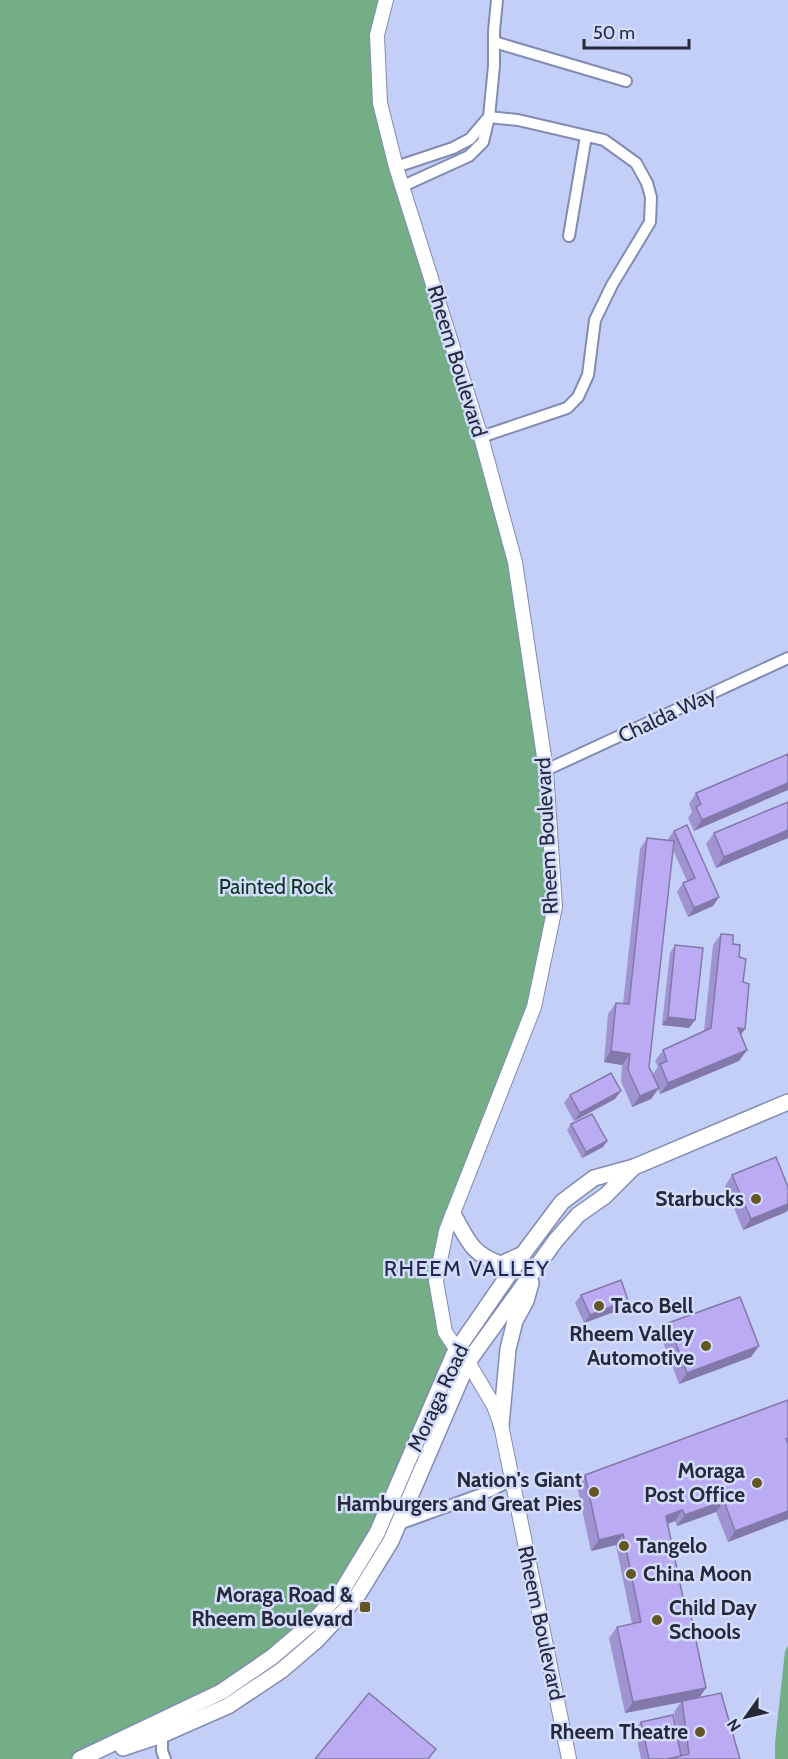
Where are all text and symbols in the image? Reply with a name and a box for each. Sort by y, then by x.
scale bar [584,12,689,50]
text: 50 m [593,22,635,44]
street label: Rheem Boulevard [423,282,492,440]
street label: Chalda Way [614,681,720,748]
street label: Rheem Boulevard [530,757,563,915]
park label: Painted Rock [219,874,334,899]
place label: Starbucks [655,1186,744,1211]
marker: Starbucks [749,1192,763,1206]
district label: RHEEM VALLEY [384,1255,550,1282]
place label: Taco Bell [611,1293,694,1318]
marker: Taco Bell [592,1299,606,1313]
place label: Rheem Valley Automotive [569,1321,695,1370]
marker: Rheem Valley Automotive [699,1339,713,1353]
street label: Moraga Road [402,1340,473,1456]
place label: Moraga Post Office [644,1458,746,1507]
place label: Nation's Giant Hamburgers and Great Pies [336,1467,582,1516]
marker: Moraga Post Office [750,1476,764,1490]
marker: Nation's Giant Hamburgers and Great Pies [587,1485,601,1499]
place label: Tangelo [636,1533,707,1558]
marker: Tangelo [617,1539,631,1553]
street label: Rheem Boulevard [513,1543,570,1703]
place label: China Moon [643,1561,752,1586]
marker: China Moon [624,1567,638,1581]
place label: Moraga Road & Rheem Boulevard [191,1582,354,1631]
place label: Child Day Schools [669,1595,757,1644]
marker: Moraga Road & Rheem Boulevard [358,1600,372,1614]
marker: Child Day Schools [650,1613,664,1627]
north arrow [716,1687,776,1747]
text: N [723,1715,745,1735]
place label: Rheem Theatre [550,1719,688,1744]
marker: Rheem Theatre [693,1725,707,1739]

